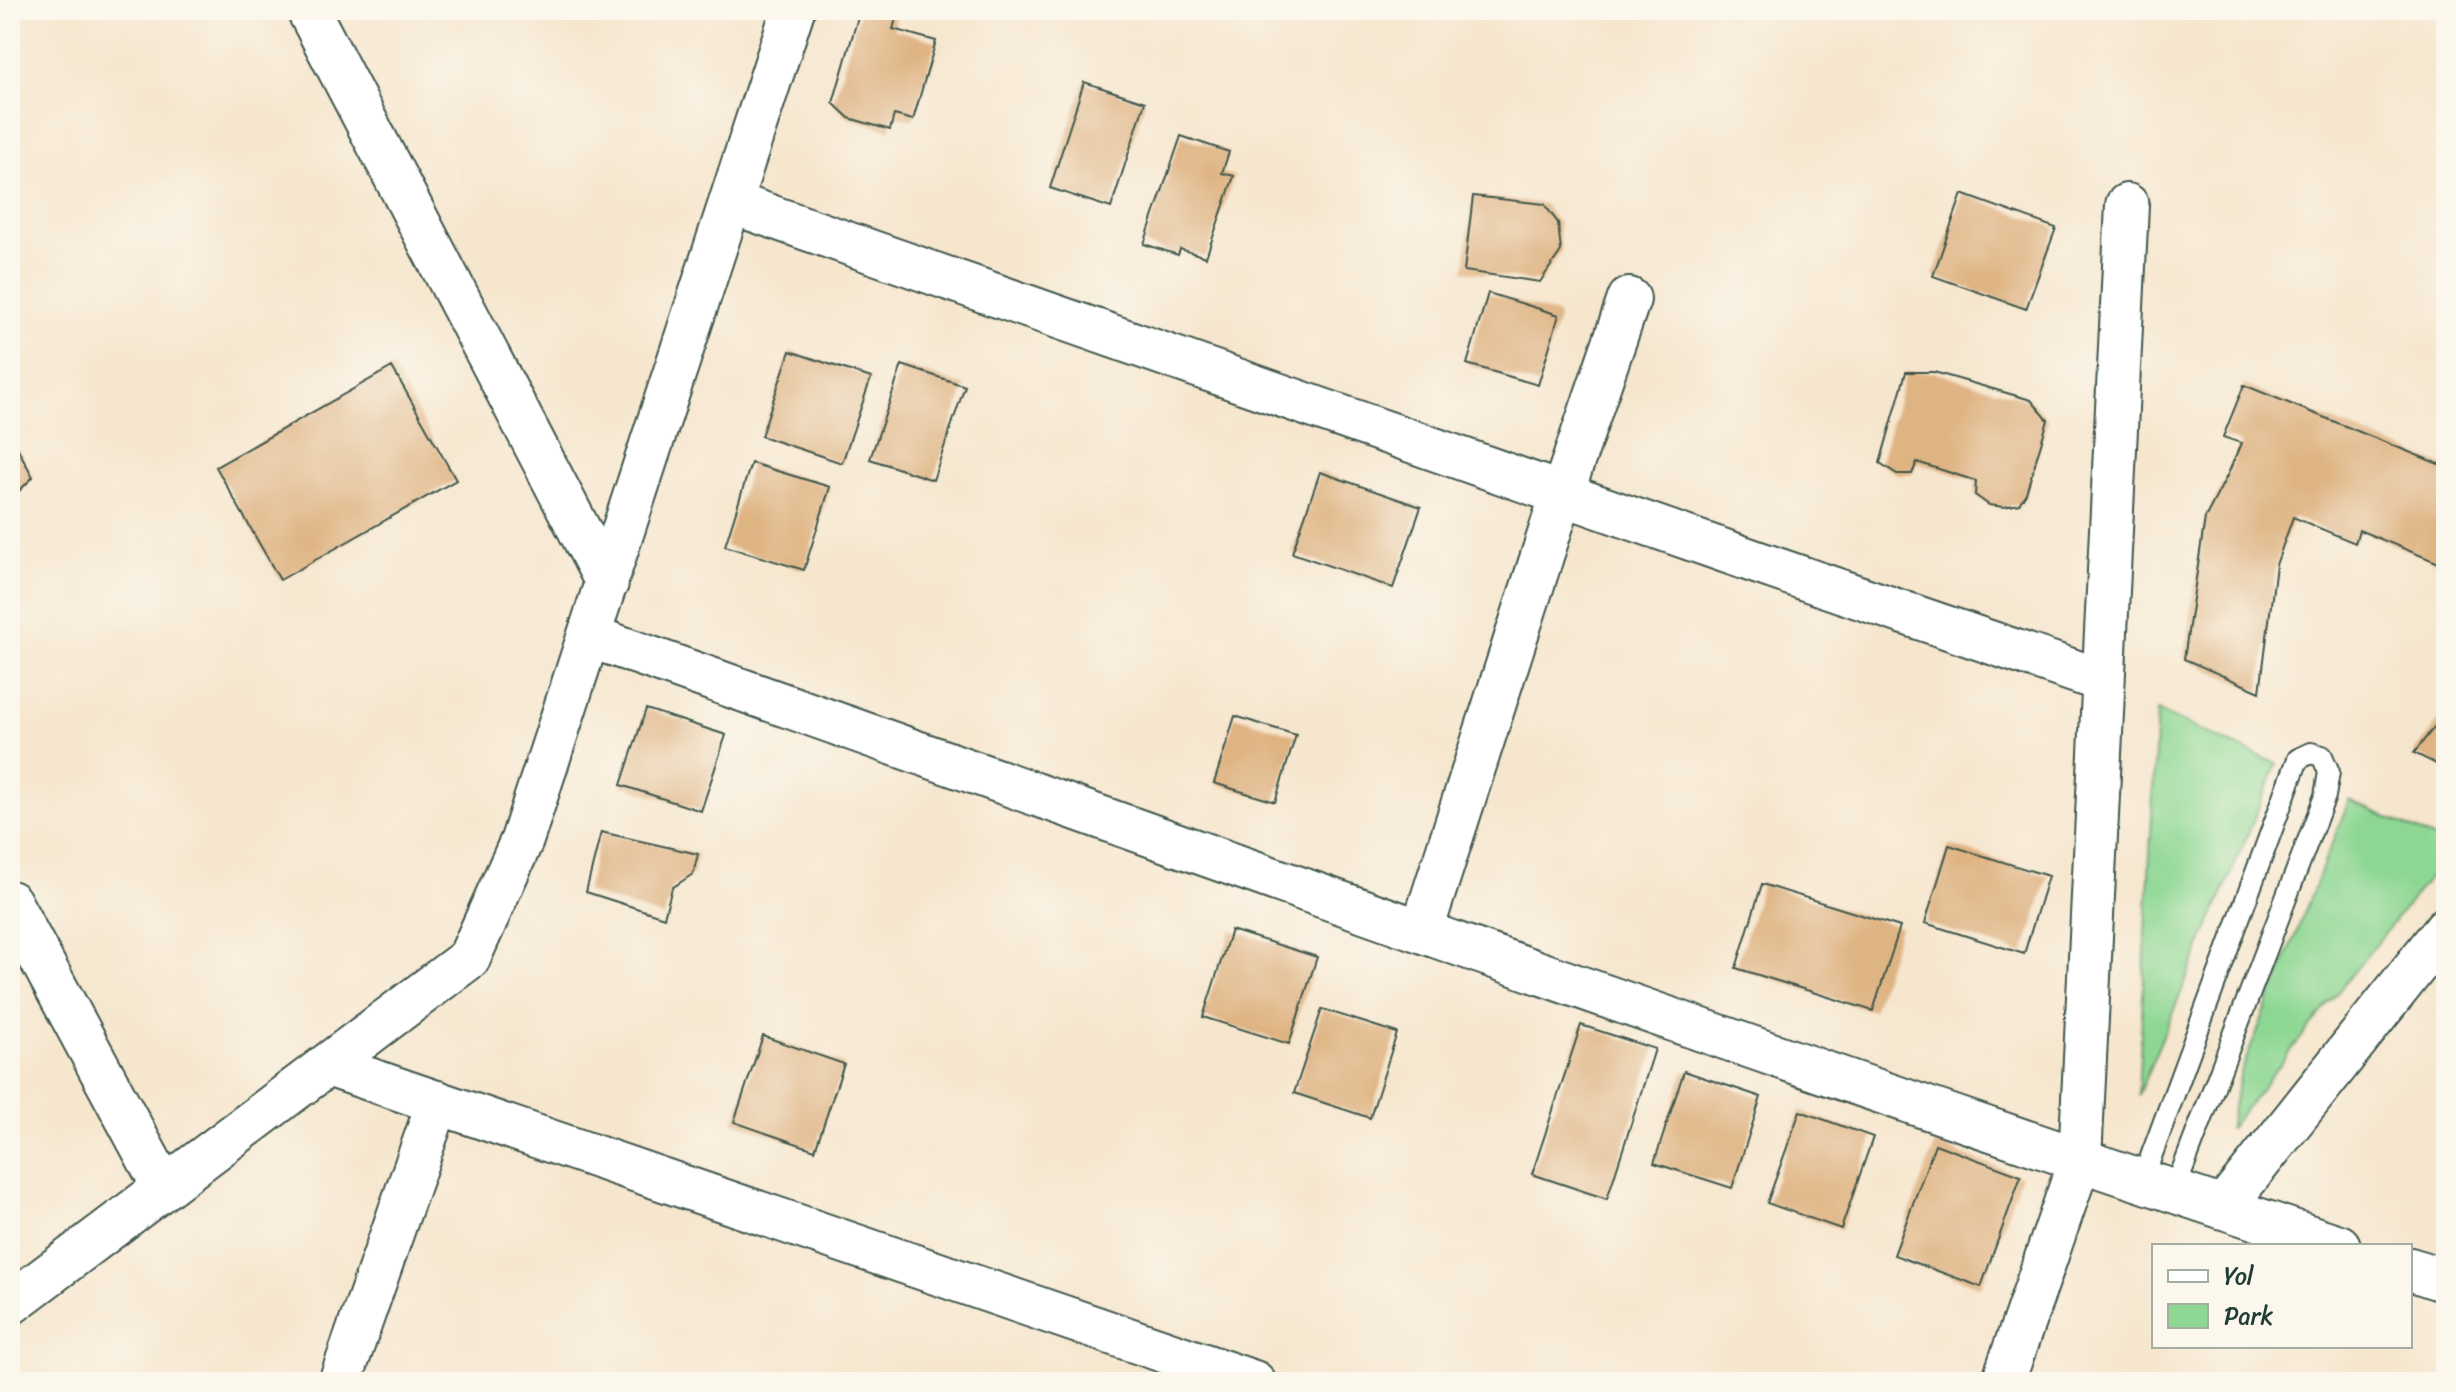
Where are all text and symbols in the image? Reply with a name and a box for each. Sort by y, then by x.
legend [2152,1244,2412,1348]
text: Yol [2224,1255,2255,1297]
text: Park [2224,1295,2273,1337]

